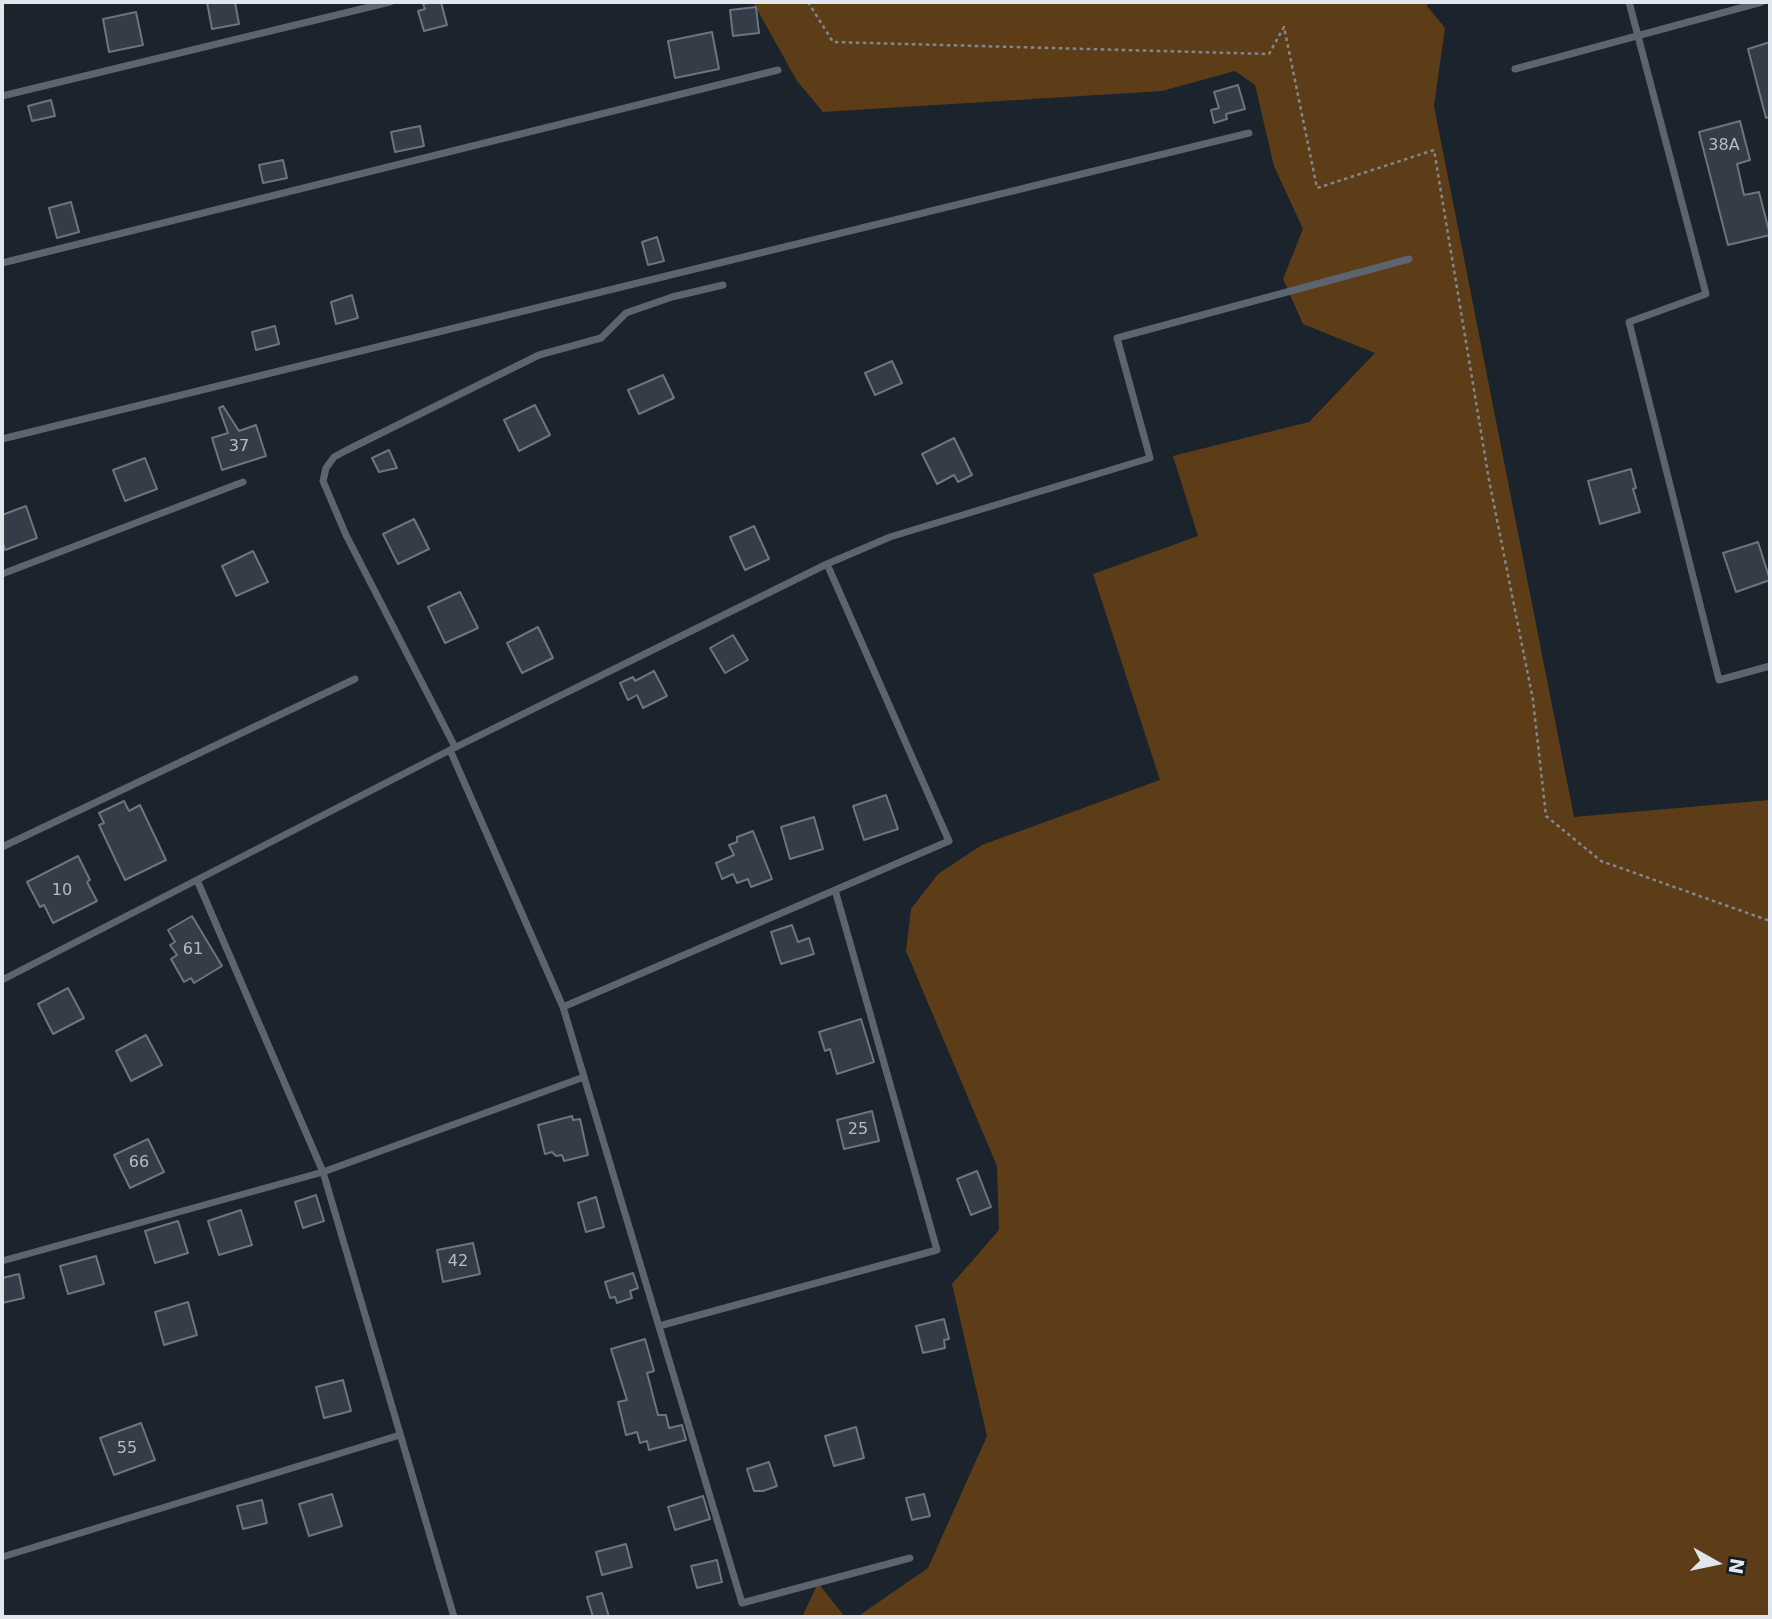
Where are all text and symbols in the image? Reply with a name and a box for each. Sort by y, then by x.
house number: 38А [1708,136,1740,156]
house number: 37 [229,437,249,457]
house number: 10 [52,881,72,901]
house number: 61 [183,940,203,960]
house number: 25 [848,1120,868,1140]
house number: 66 [129,1153,149,1173]
house number: 42 [448,1252,468,1272]
house number: 55 [117,1439,137,1459]
north arrow [1681,1528,1751,1598]
text: N [1725,1557,1749,1576]

